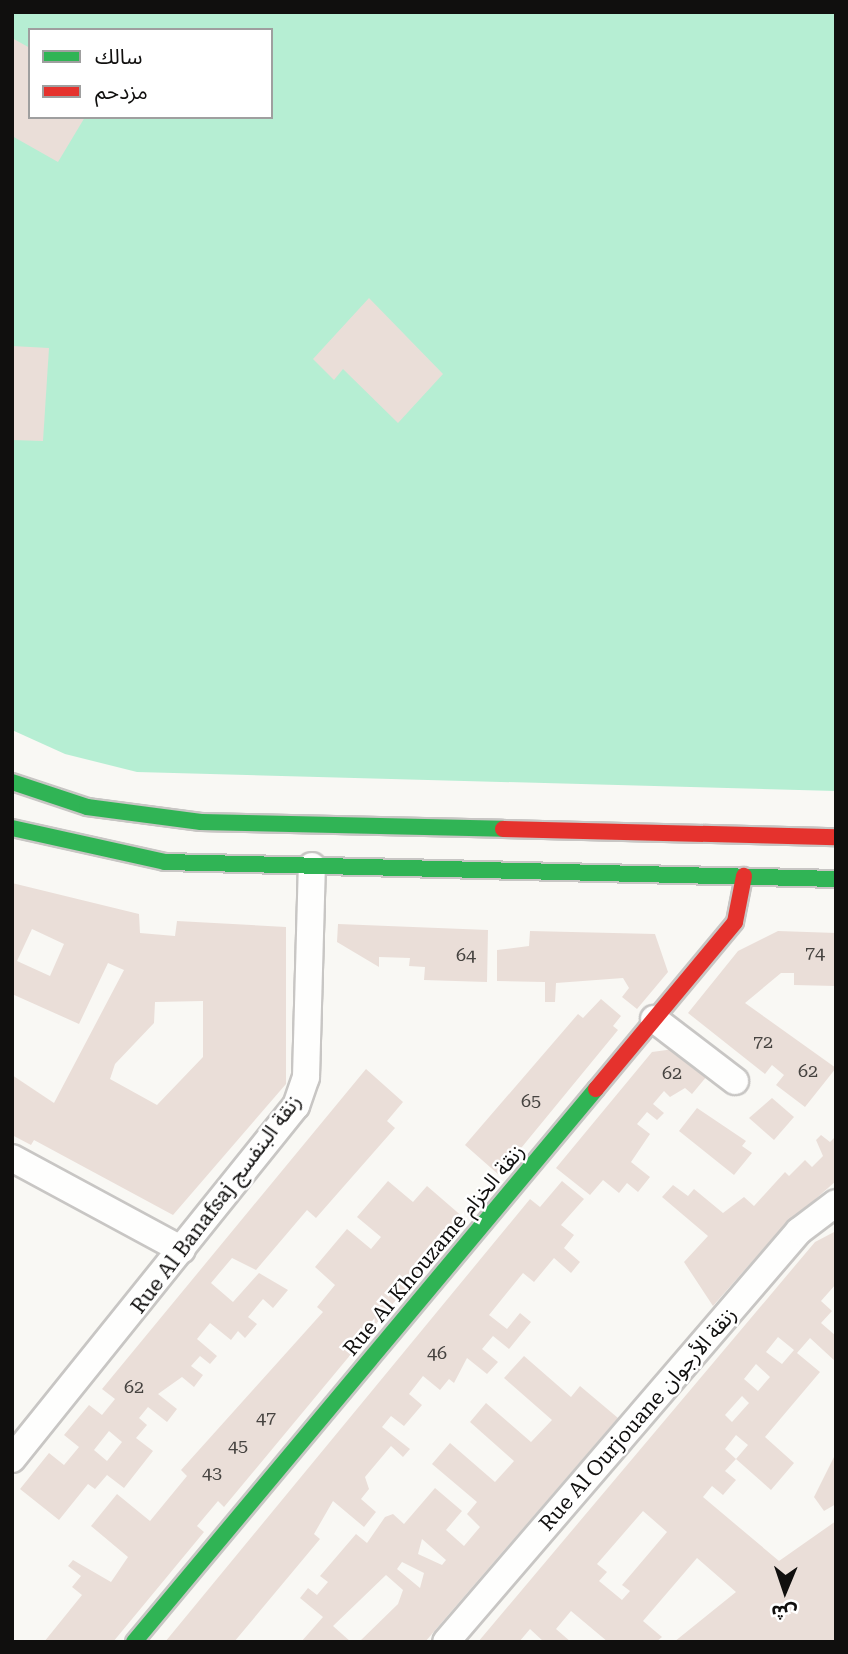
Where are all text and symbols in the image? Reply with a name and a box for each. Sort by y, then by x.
legend [28,28,273,119]
text: سالك [95,45,142,69]
text: مزدحم [95,80,148,104]
house number: 74 [805,942,825,964]
house number: 64 [456,944,476,966]
house number: 72 [753,1031,773,1053]
house number: 62 [798,1060,818,1082]
house number: 62 [662,1062,682,1084]
street label: Rue Al Banafsaj زنقة البنفسج [125,1090,307,1318]
house number: 65 [521,1090,541,1112]
street label: Rue Al Khouzame زنقة الخزام [338,1139,530,1361]
street label: Rue Al Ourjouane زنقة الأرجوان [534,1302,742,1536]
house number: 46 [427,1342,447,1364]
house number: 62 [124,1376,144,1398]
house number: 47 [256,1407,276,1429]
house number: 45 [228,1435,248,1457]
house number: 43 [202,1462,222,1484]
north arrow [750,1556,820,1626]
text: ش [771,1601,798,1624]

